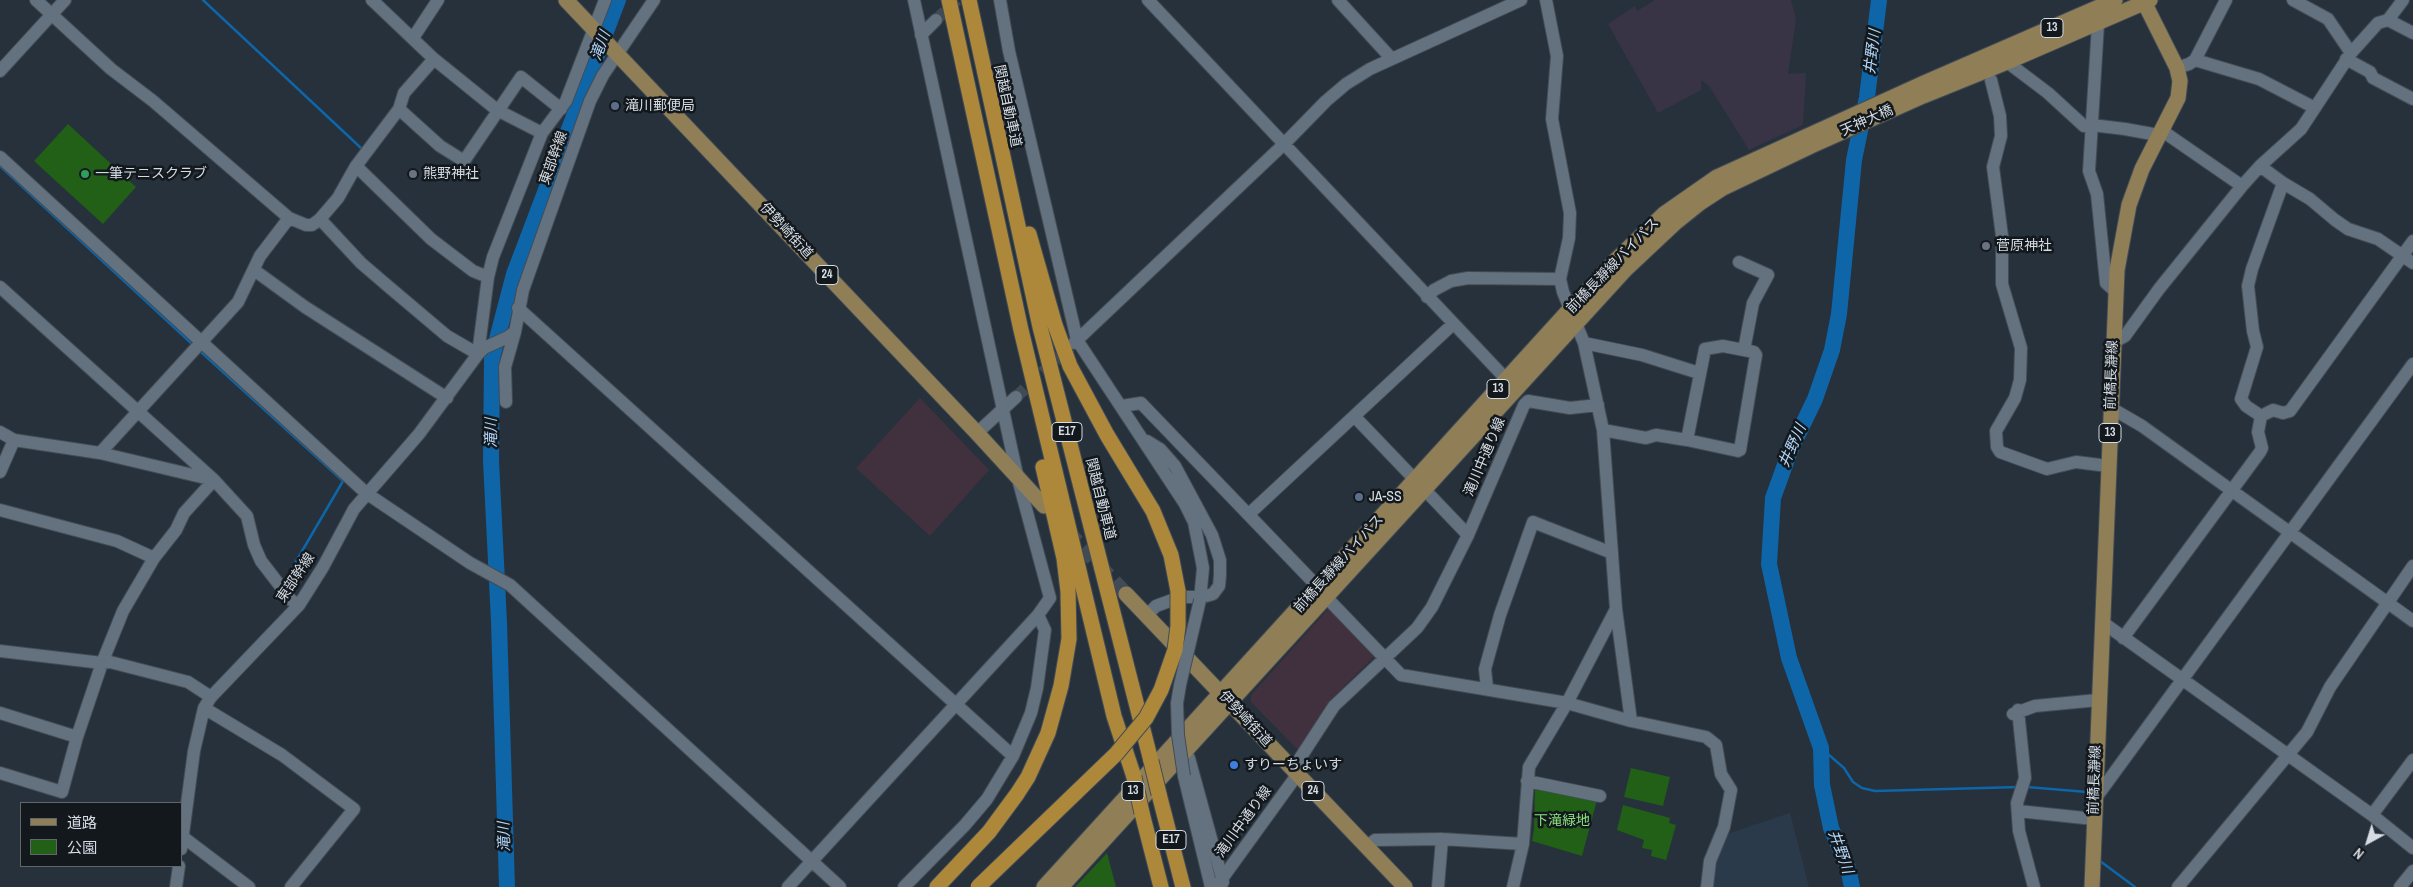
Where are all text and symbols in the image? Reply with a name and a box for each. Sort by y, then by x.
road number: 13 [2041,18,2063,38]
water label: 滝川 [587,29,615,63]
water label: 井野川 [1861,29,1885,75]
street label: 関越自動車道 [990,63,1024,149]
place label: 滝川郵便局 [625,98,695,114]
marker: 滝川郵便局 [609,100,621,112]
street label: 天神大橋 [1838,102,1896,140]
street label: 東部幹線 [537,129,571,187]
place label: 一筆テニスクラブ [95,166,207,182]
place label: 熊野神社 [423,166,479,182]
marker: 一筆テニスクラブ [79,168,91,180]
marker: 熊野神社 [407,168,419,180]
street label: 伊勢崎街道 [756,200,816,262]
street label: 前橋長瀞線バイパス [1563,215,1663,317]
place label: 菅原神社 [1996,238,2052,254]
marker: 菅原神社 [1980,240,1992,252]
road number: 24 [816,266,838,284]
street label: 前橋長瀞線 [2102,340,2122,410]
road number: 13 [1487,379,1509,398]
street label: 滝川中通り線 [1461,415,1509,499]
water label: 滝川 [483,418,501,448]
road number: E17 [1052,422,1082,442]
water label: 井野川 [1776,422,1810,470]
road number: 13 [2099,423,2121,442]
street label: 関越自動車道 [1082,456,1118,542]
place label: JA-SS [1369,489,1402,505]
marker: JA-SS [1353,491,1365,503]
street label: 前橋長瀞線バイパス [1291,512,1387,616]
street label: 東部幹線 [273,550,319,606]
street label: 伊勢崎街道 [1215,688,1275,750]
street label: 前橋長瀞線 [2085,745,2105,815]
place label: すりーちょいす [1244,757,1342,773]
marker: すりーちょいす [1228,759,1240,771]
road number: 13 [1122,781,1144,800]
road number: 24 [1302,781,1324,800]
street label: 滝川中通り線 [1213,783,1275,861]
legend [20,802,182,867]
text: 道路 [67,812,97,833]
park label: 下滝緑地 [1534,813,1590,829]
north arrow [2343,817,2393,867]
water label: 滝川 [495,822,515,852]
water label: 井野川 [1824,828,1856,876]
road number: E17 [1156,830,1186,850]
text: 公園 [67,837,97,858]
text: N [2350,844,2367,863]

